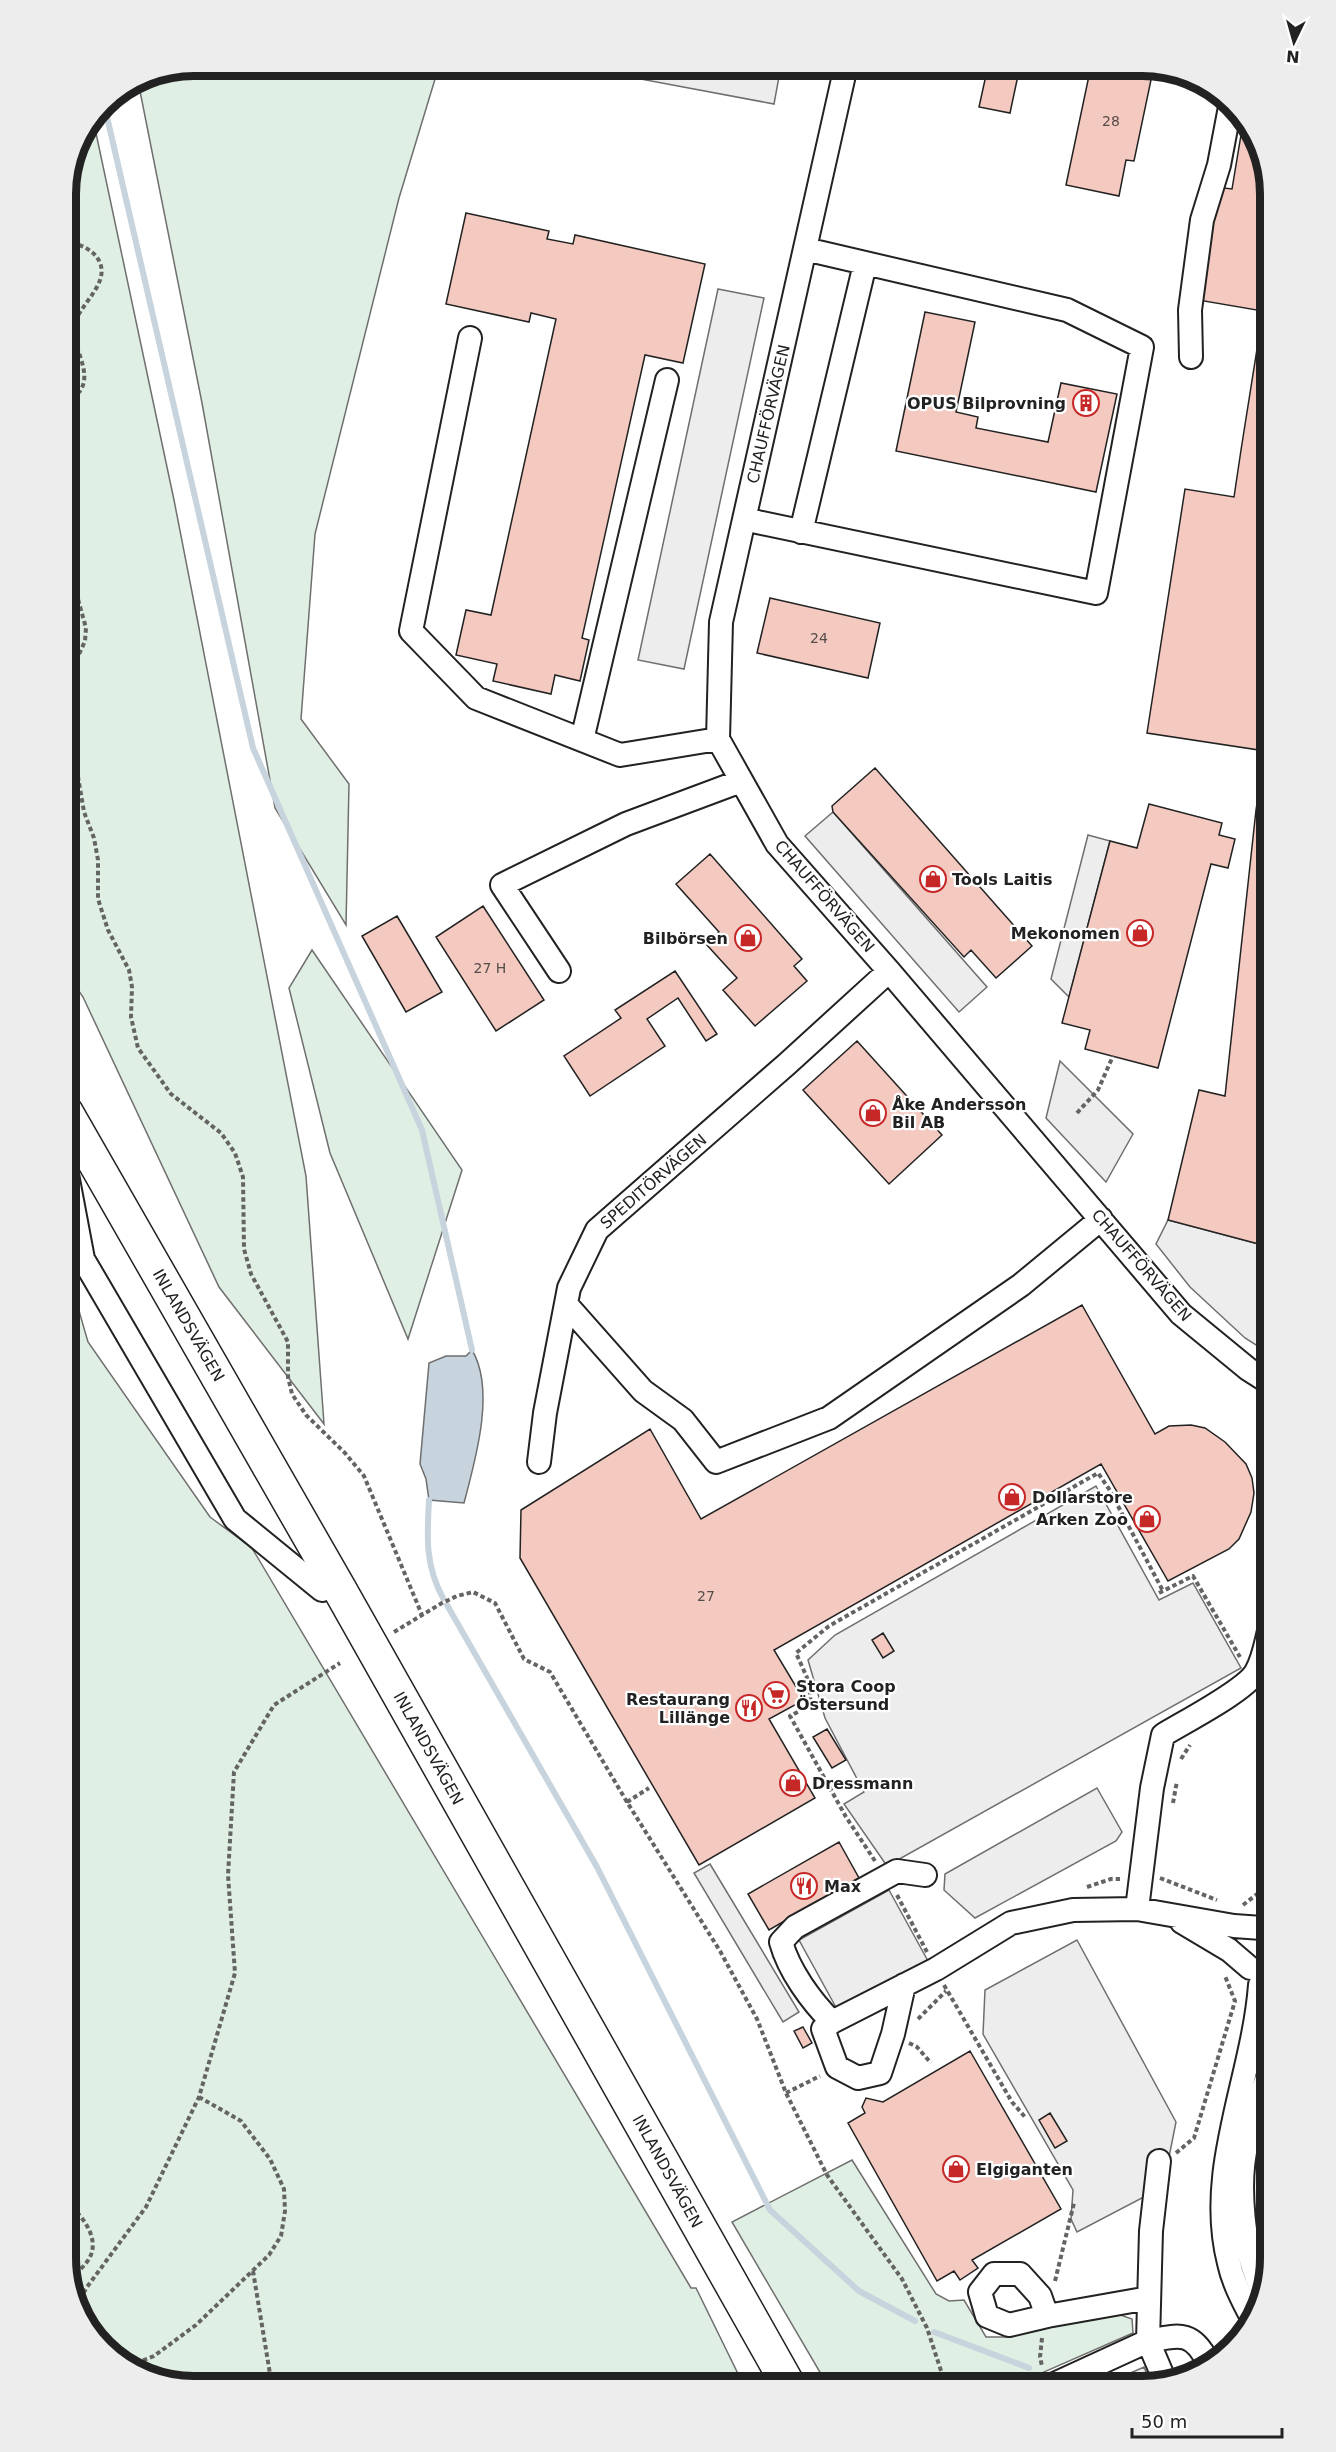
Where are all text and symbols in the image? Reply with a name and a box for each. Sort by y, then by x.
north arrow [1264,12,1324,72]
text: N [1285,46,1300,66]
house number: 28 [1102,113,1120,129]
street label: CHAUFFÖRVÄGEN [743,343,794,486]
building icon: OPUS Bilprovning [1071,388,1101,418]
place label: OPUS Bilprovning [907,394,1066,413]
house number: 24 [810,630,828,646]
street label: CHAUFFÖRVÄGEN [771,836,878,956]
shop icon: Tools Laitis [918,864,948,894]
place label: Tools Laitis [952,870,1052,889]
shop icon: Mekonomen [1125,918,1155,948]
shop icon: Bilbörsen [733,923,763,953]
place label: Mekonomen [1011,924,1120,943]
place label: Bilbörsen [643,929,728,948]
house number: 27 H [474,960,506,976]
place label: Åke Andersson Bil AB [892,1095,1026,1132]
shop icon: Åke Andersson Bil AB [858,1098,888,1128]
street label: SPEDITÖRVÄGEN [596,1130,710,1233]
street label: CHAUFFÖRVÄGEN [1088,1205,1195,1325]
street label: INLANDSVÄGEN [149,1266,228,1385]
shop icon: Dollarstore [997,1482,1027,1512]
place label: Dollarstore [1032,1488,1133,1507]
shop icon: Arken Zoo [1132,1504,1162,1534]
place label: Arken Zoo [1036,1510,1128,1529]
house number: 27 [697,1588,715,1604]
place label: Stora Coop Östersund [796,1677,896,1714]
supermarket icon: Stora Coop Östersund [761,1680,791,1710]
street label: INLANDSVÄGEN [390,1688,468,1808]
place label: Restaurang Lillänge [626,1690,730,1727]
restaurant icon: Restaurang Lillänge [734,1693,764,1723]
shop icon: Dressmann [778,1768,808,1798]
place label: Dressmann [812,1774,913,1793]
restaurant icon: Max [789,1871,819,1901]
place label: Max [824,1877,862,1896]
street label: INLANDSVÄGEN [629,2111,707,2231]
shop icon: Elgiganten [941,2154,971,2184]
place label: Elgiganten [976,2160,1073,2179]
scale bar [1132,2401,1282,2439]
text: 50 m [1141,2411,1187,2432]

